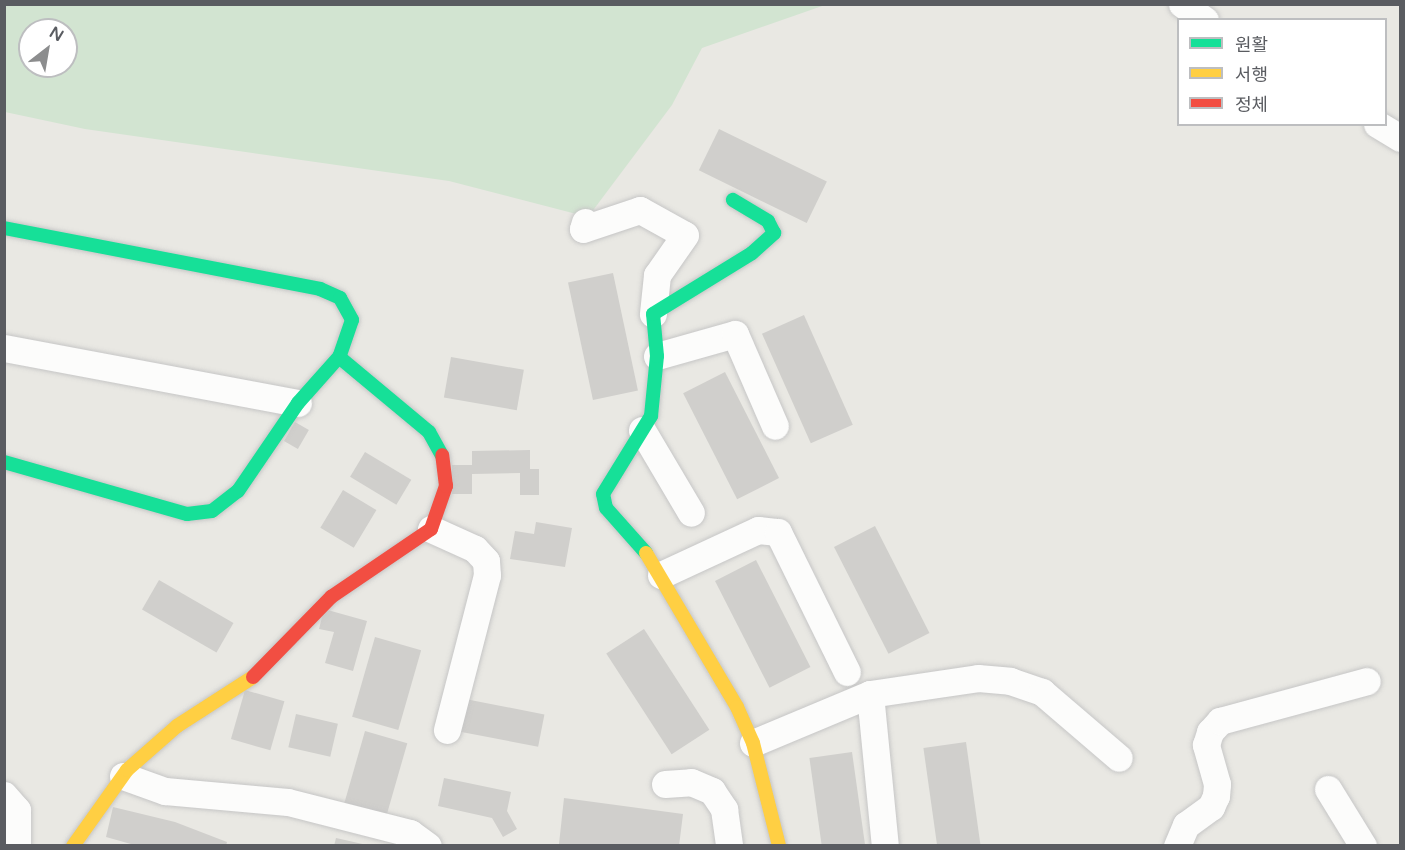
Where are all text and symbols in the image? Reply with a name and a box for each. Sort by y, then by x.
north arrow [18,18,78,78]
legend [1177,18,1387,126]
text: N [46,22,67,46]
text: 원활 [1235,34,1268,56]
text: 서행 [1235,64,1268,86]
text: 정체 [1235,94,1268,116]

